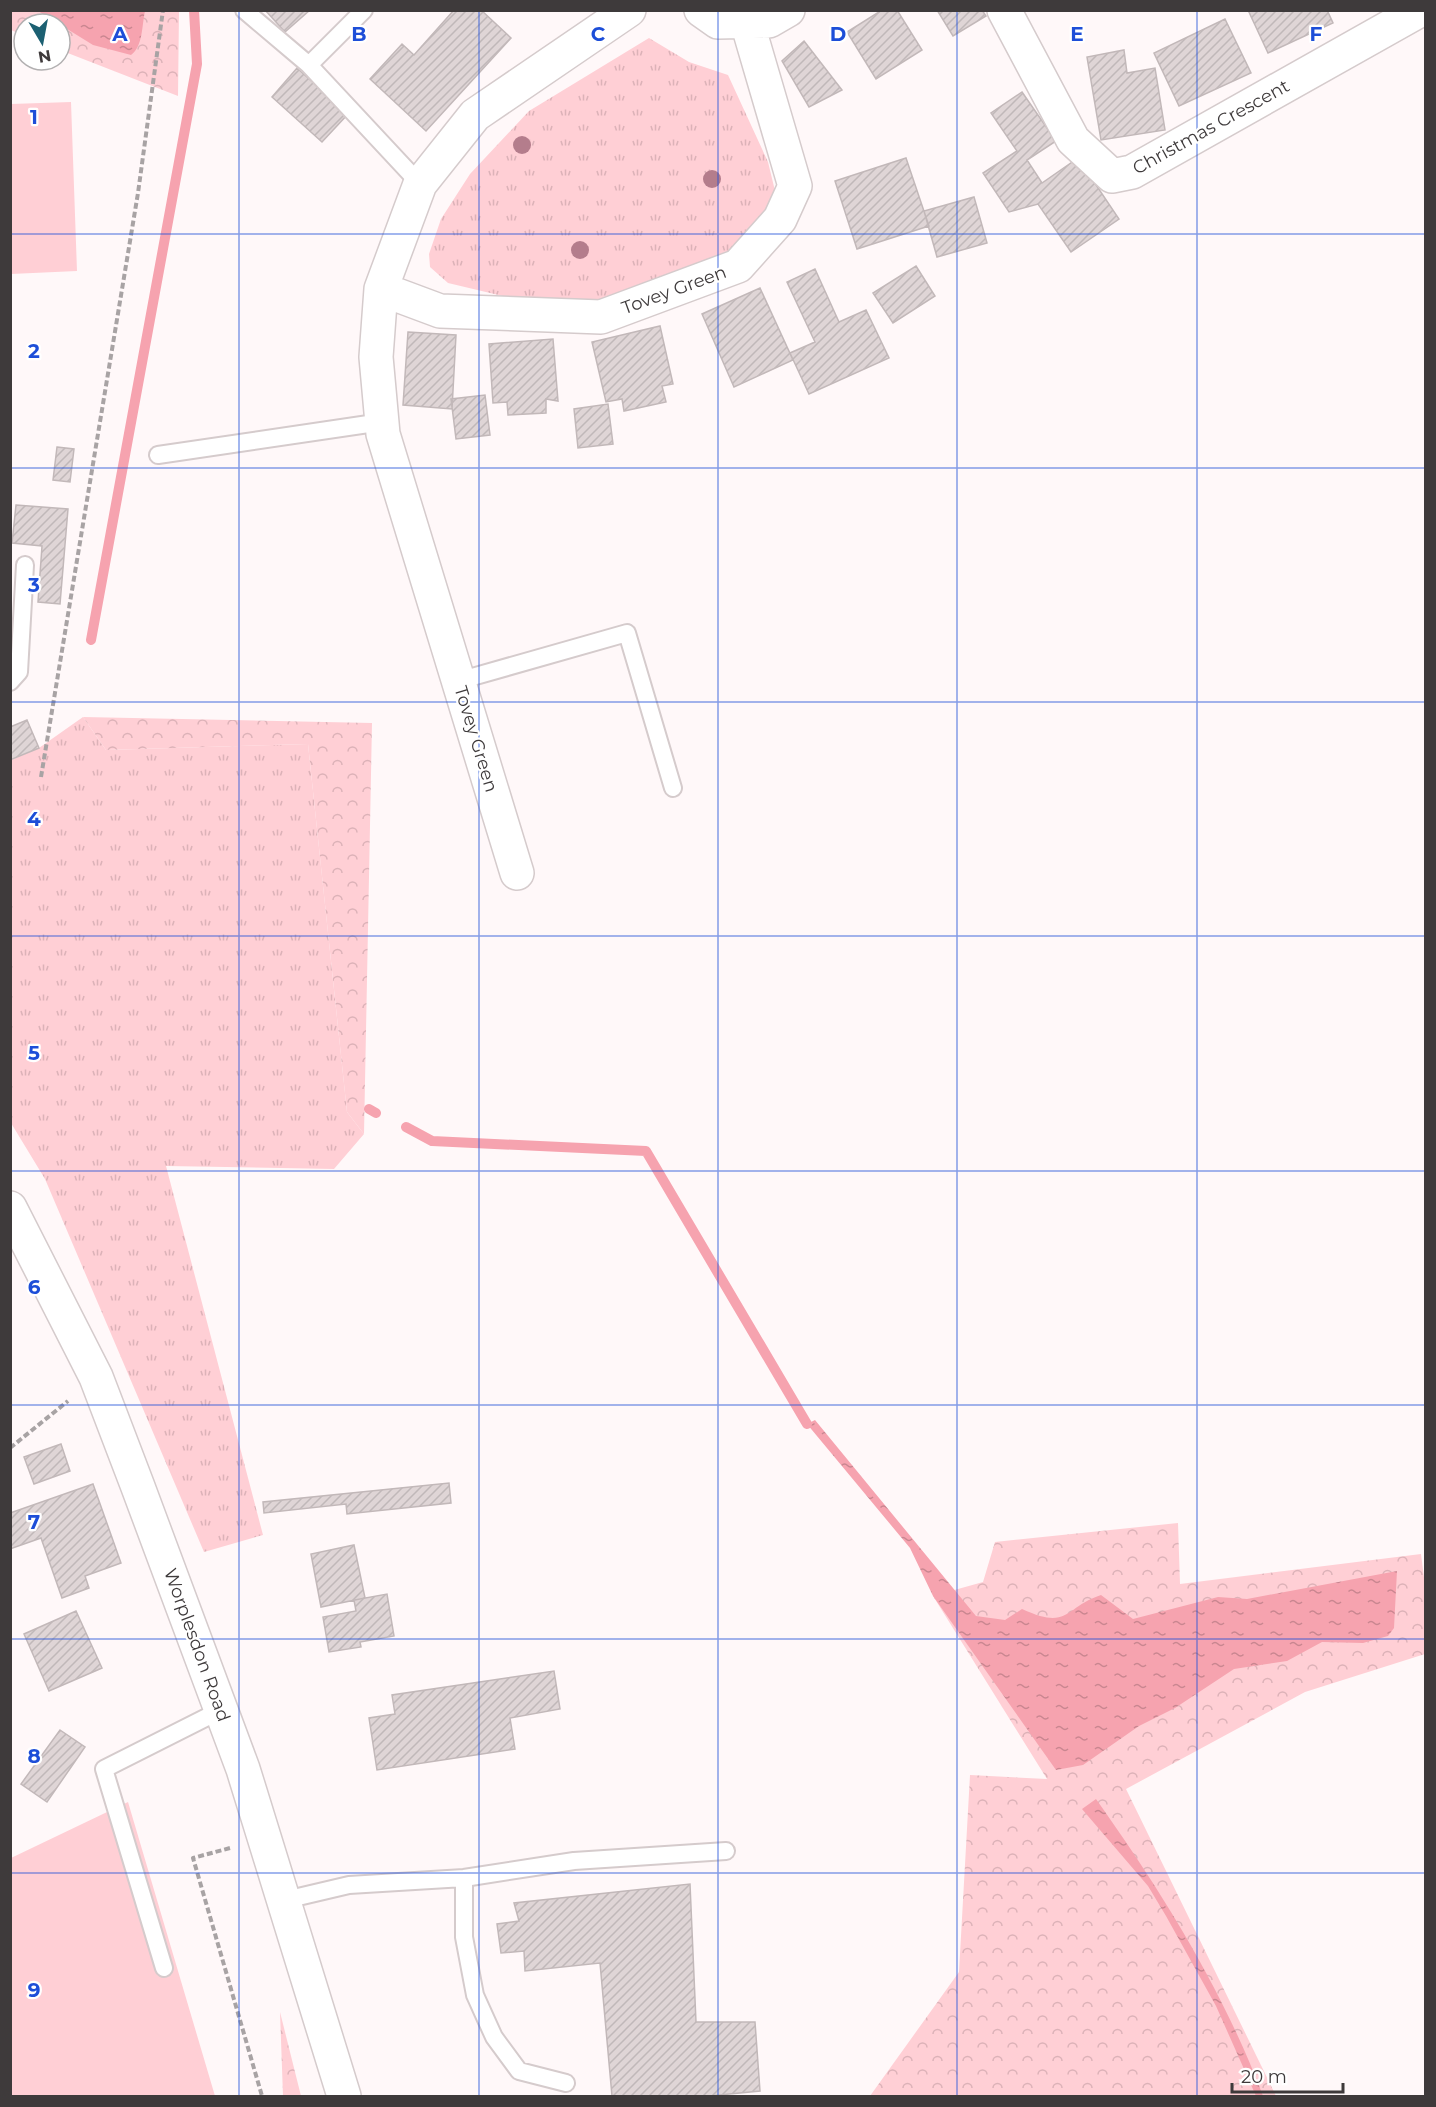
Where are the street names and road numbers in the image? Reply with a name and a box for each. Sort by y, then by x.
street label: Christmas Crescent [1129,75,1293,179]
street label: Tovey Green [619,261,729,319]
street label: Tovey Green [449,683,503,795]
street label: Worplesdon Road [159,1565,235,1725]

